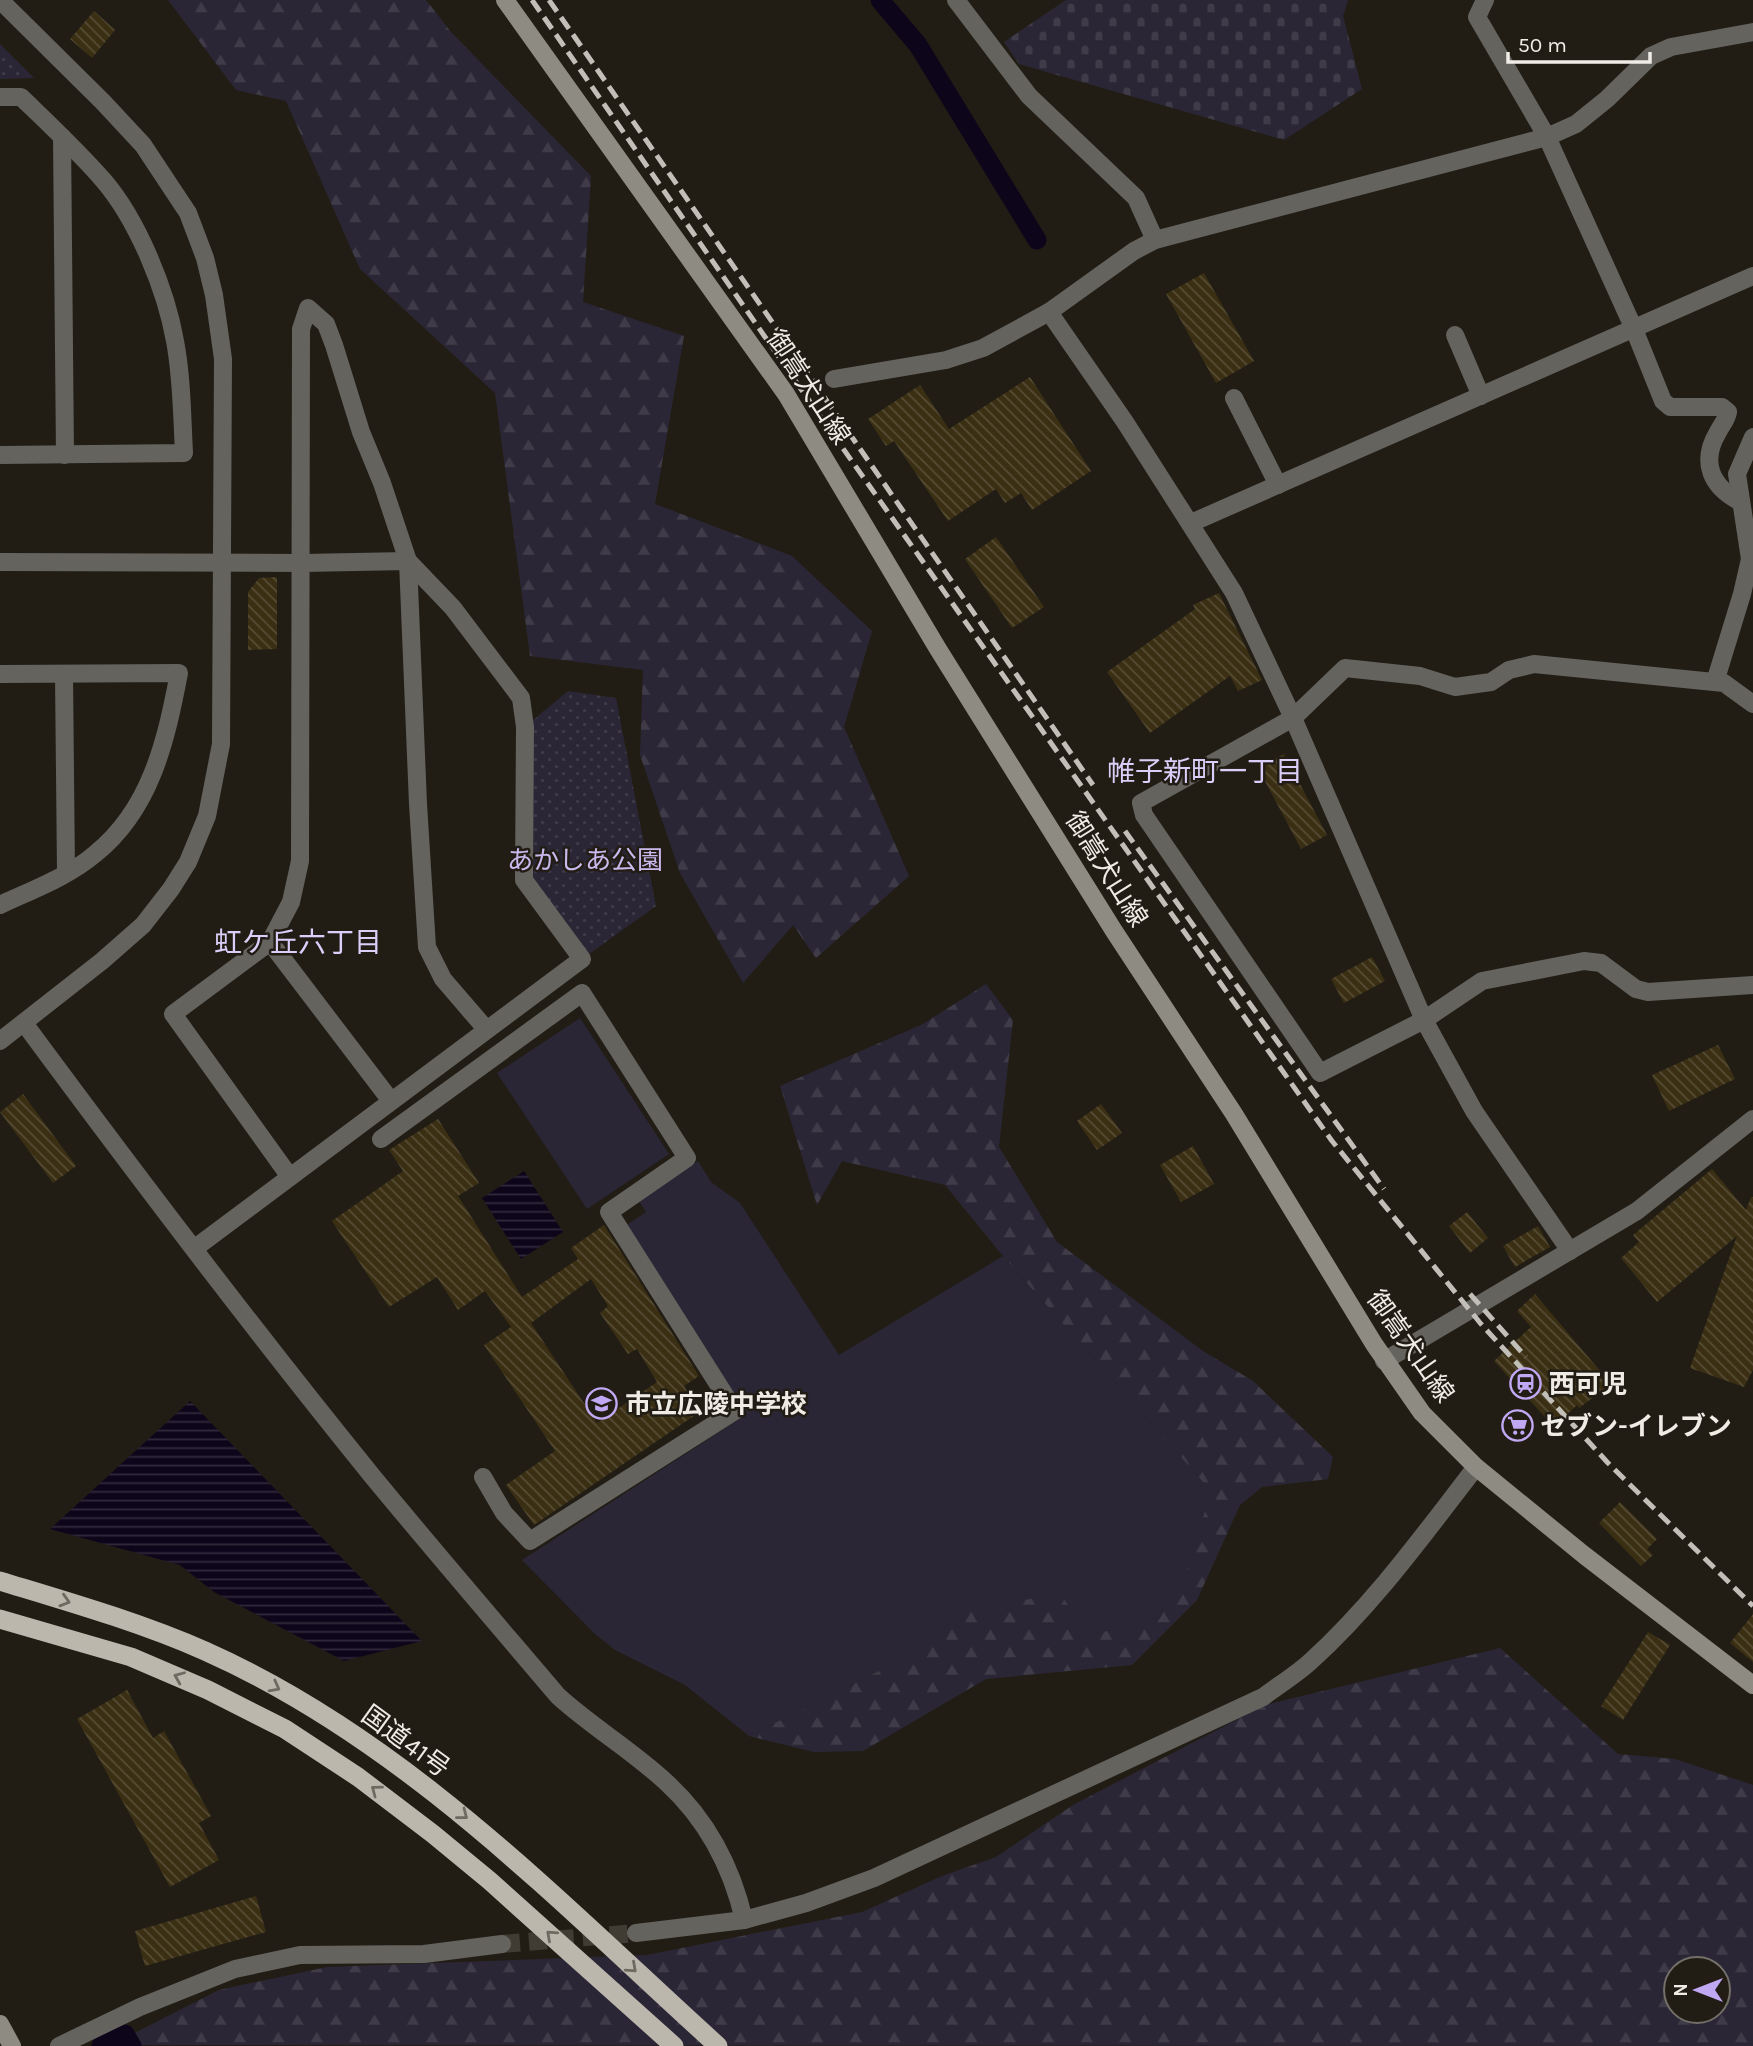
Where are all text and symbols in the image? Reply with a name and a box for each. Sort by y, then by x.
scale bar [1508,21,1650,65]
text: 50 m [1518,33,1567,57]
street label: 御嵩犬山線 [760,324,857,450]
district label: 帷子新町一丁目 [1107,755,1303,788]
street label: 御嵩犬山線 [1059,806,1154,933]
park label: あかしあ公園 [507,845,663,876]
district label: 虹ケ丘六丁目 [214,926,382,959]
street label: 御嵩犬山線 [1361,1284,1461,1408]
station icon: 西可児 [1509,1367,1543,1401]
place label: 西可児 [1549,1369,1627,1400]
school or university icon: 市立広陵中学校 [585,1387,619,1421]
place label: 市立広陵中学校 [625,1389,807,1420]
supermarket icon: セブン-イレブン [1500,1409,1534,1443]
place label: セブン-イレブン [1540,1411,1732,1442]
one-way arrow [59,1592,71,1607]
one-way arrow [173,1672,185,1686]
one-way arrow [268,1679,280,1693]
street label: 国道41号 [356,1699,456,1784]
one-way arrow [371,1786,383,1798]
one-way arrow [455,1807,467,1820]
one-way arrow [546,1931,559,1943]
north arrow [1662,1955,1732,2025]
one-way arrow [624,1960,637,1972]
text: N [1670,1983,1692,1997]

